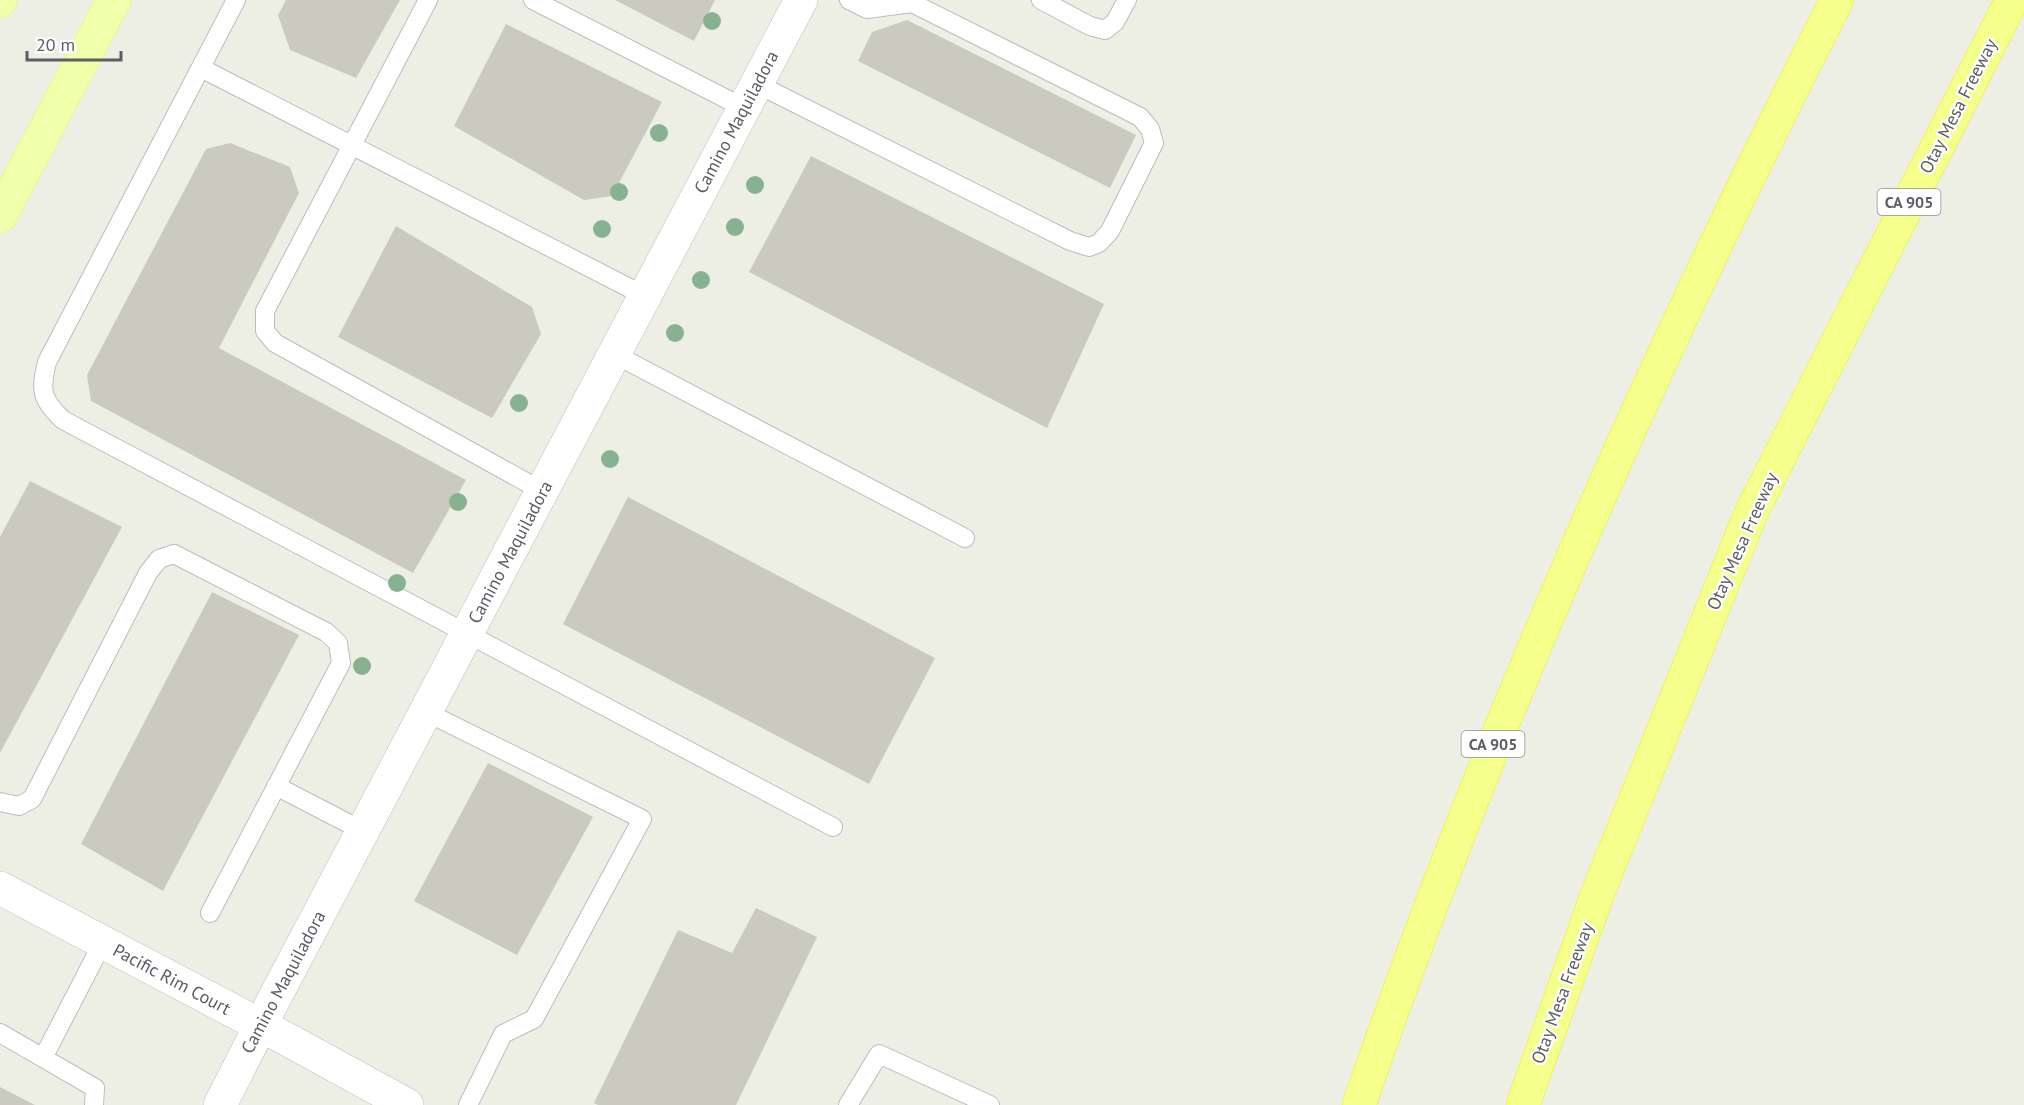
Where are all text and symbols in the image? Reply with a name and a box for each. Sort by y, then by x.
scale bar [27,24,122,62]
text: 20 m [36,33,75,56]
street label: Otay Mesa Freeway [1914,34,2002,177]
street label: Camino Maquiladora [689,47,783,197]
road number: CA 905 [1878,189,1940,215]
street label: Otay Mesa Freeway [1701,468,1783,613]
street label: Camino Maquiladora [463,477,557,627]
road number: CA 905 [1462,731,1524,757]
street label: Camino Maquiladora [236,907,330,1057]
street label: Otay Mesa Freeway [1526,919,1598,1067]
street label: Pacific Rim Court [109,938,235,1020]

